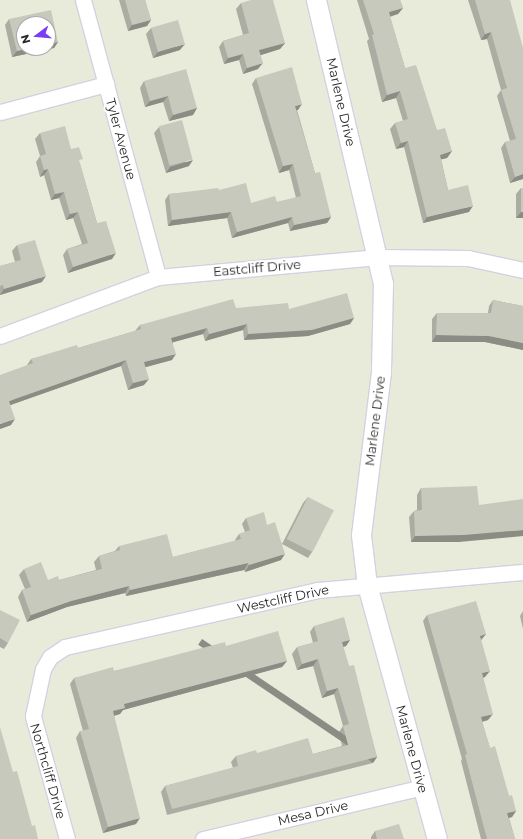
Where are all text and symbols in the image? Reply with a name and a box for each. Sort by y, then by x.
north arrow [16,16,56,56]
text: N [17,33,33,45]
street label: Marlene Drive [323,56,359,148]
street label: Tyler Avenue [103,97,139,181]
street label: Eastcliff Drive [212,256,302,280]
street label: Marlene Drive [362,375,388,467]
street label: Westcliff Drive [236,582,330,616]
street label: Marlene Drive [393,703,431,795]
street label: Northcliff Drive [27,721,69,821]
street label: Mesa Drive [276,797,350,829]

